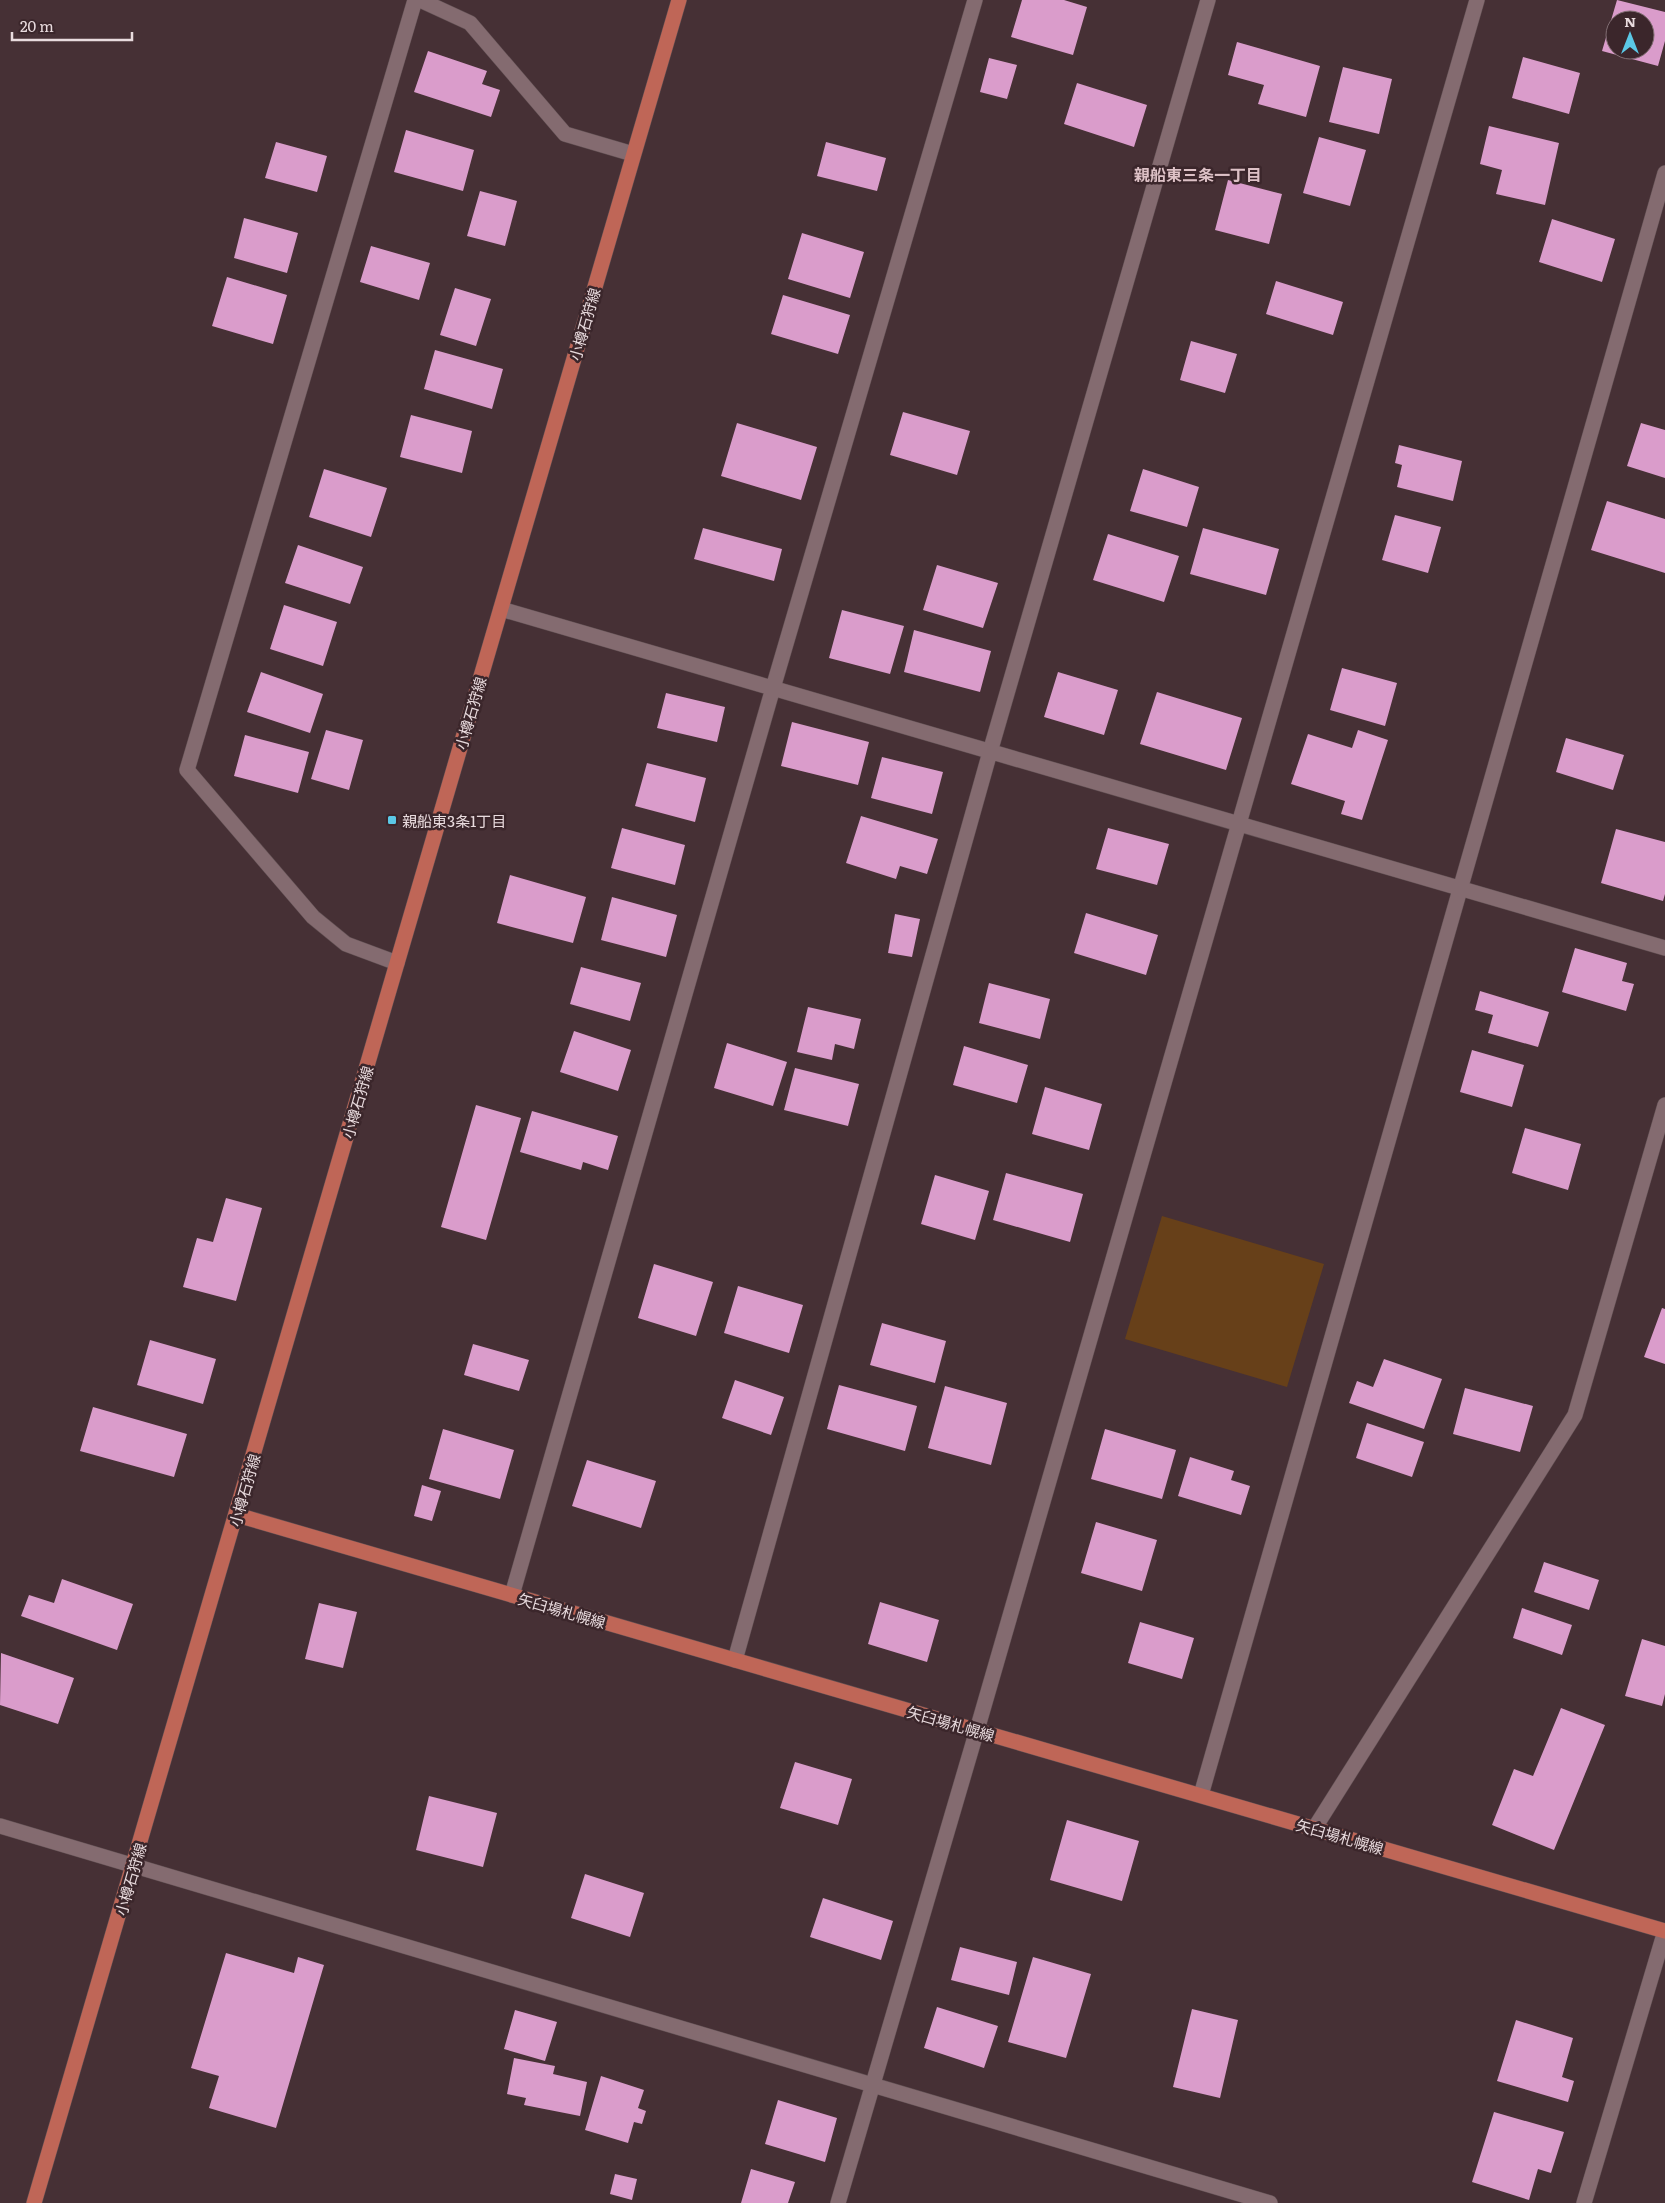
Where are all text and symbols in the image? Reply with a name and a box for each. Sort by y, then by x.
scale bar [12,10,132,42]
north arrow [1605,10,1655,60]
text: N [1624,11,1636,31]
text: 20 m [20,14,54,37]
district label: 親船東三条一丁目 [1134,162,1262,186]
street label: 小樽石狩線 [563,285,605,363]
street label: 小樽石狩線 [449,674,491,752]
place label: 親船東3条1丁目 [402,809,506,832]
marker: 親船東3条1丁目 [386,814,398,826]
street label: 小樽石狩線 [336,1063,378,1141]
street label: 小樽石狩線 [223,1451,265,1529]
street label: 矢臼場札幌線 [516,1587,608,1633]
street label: 矢臼場札幌線 [905,1700,997,1746]
street label: 矢臼場札幌線 [1294,1813,1386,1859]
street label: 小樽石狩線 [109,1840,151,1918]

